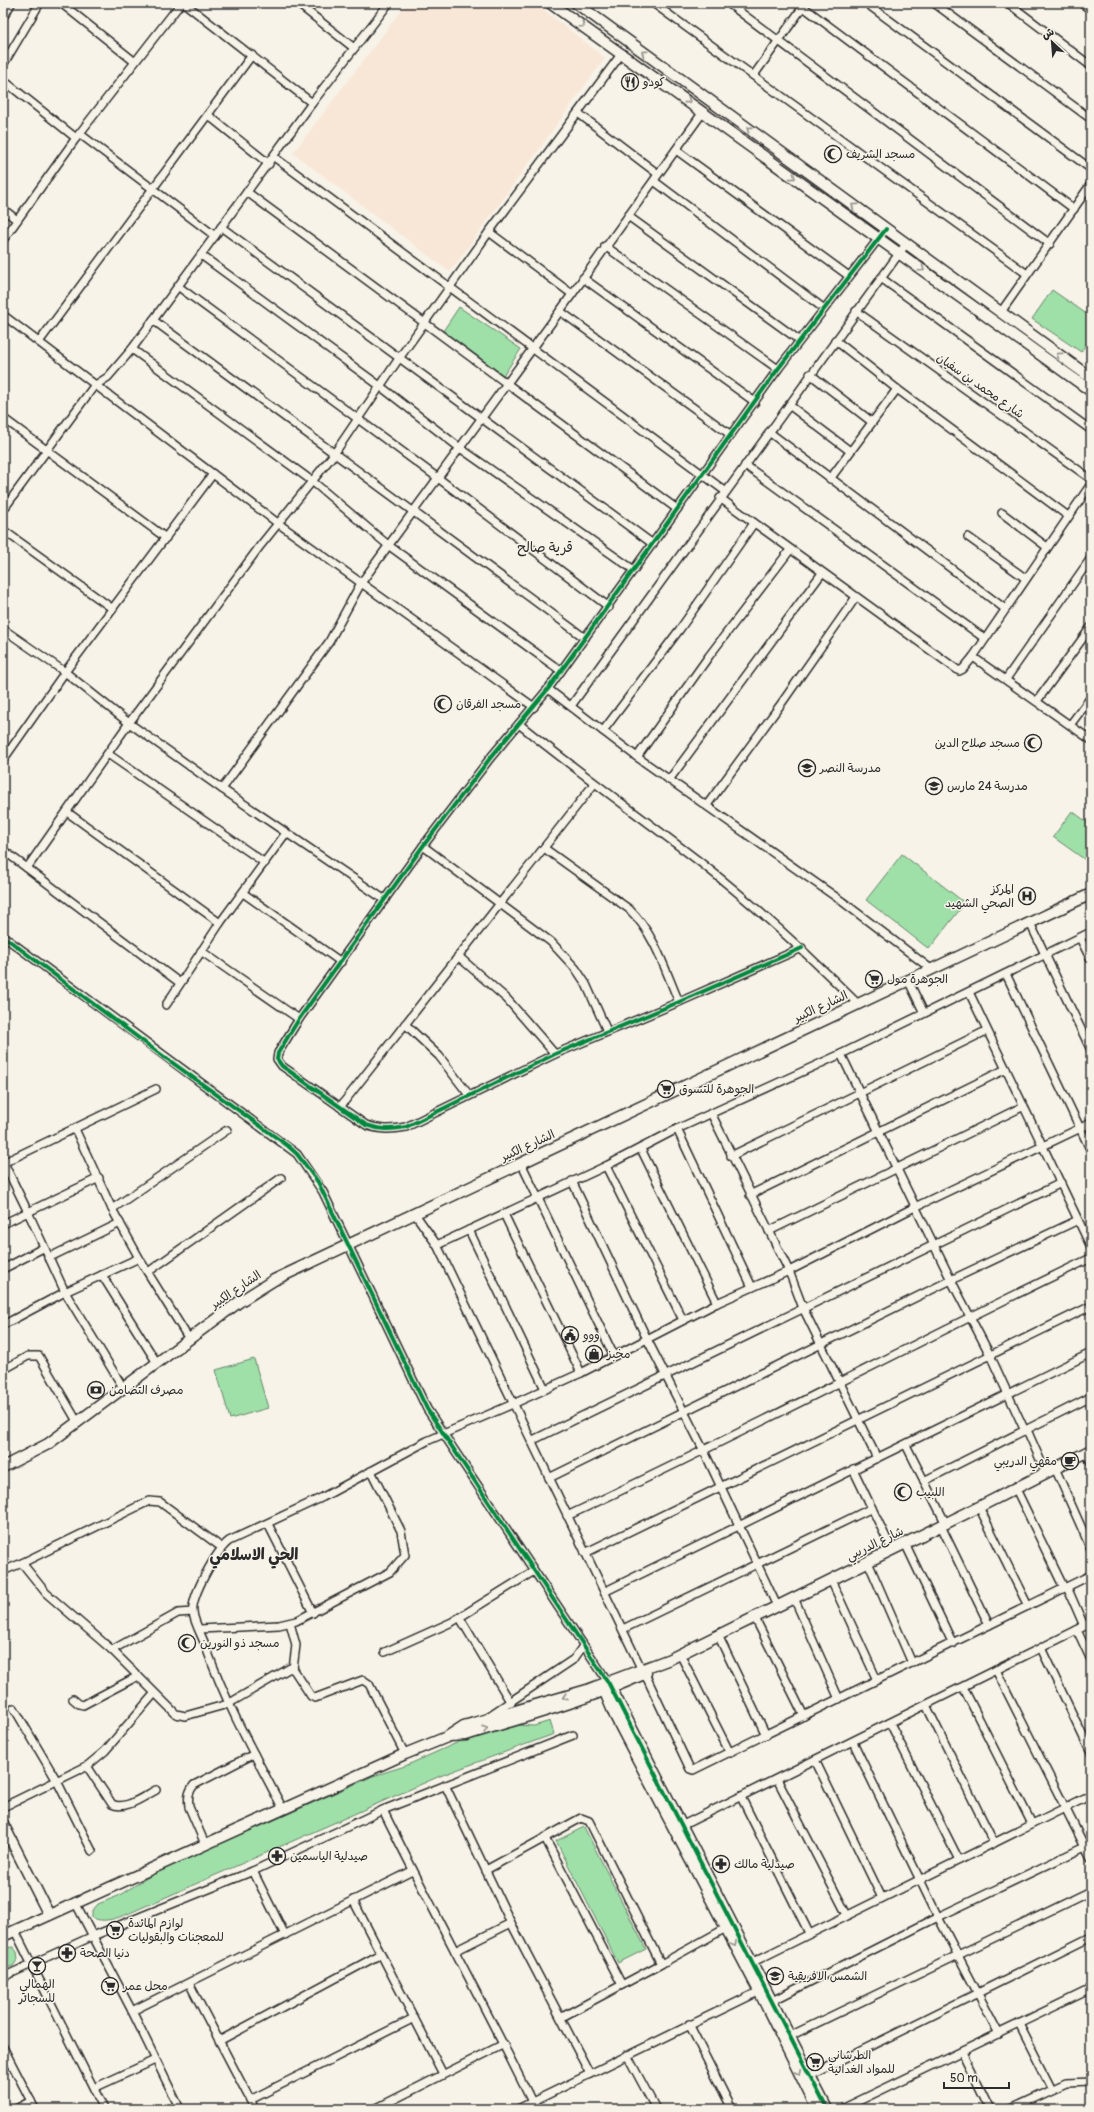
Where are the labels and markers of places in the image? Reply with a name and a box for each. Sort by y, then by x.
restaurant icon: كودو [620,72,640,92]
place label: كودو [642,75,665,90]
mosque icon: مسجد الشريف [823,144,843,164]
place label: مسجد الشريف [846,147,915,162]
mosque icon: مسجد الفرقان [433,694,453,714]
place label: مسجد الفرقان [456,697,521,712]
mosque icon: مسجد صلاح الدين [1023,733,1043,753]
place label: مسجد صلاح الدين [935,736,1020,752]
school or university icon: مدرسة النصر [797,758,817,778]
place label: مدرسة النصر [819,761,881,776]
school or university icon: مدرسة 24 مارس [924,776,944,796]
place label: مدرسة 24 مارس [947,779,1028,794]
place label: المركز الصحي الشهيد [945,882,1014,914]
hospital icon: المركز الصحي الشهيد [1017,886,1037,906]
supermarket icon: الجوهرة مول [864,969,884,989]
place label: الجوهرة مول [887,972,948,987]
supermarket icon: الجوهرة للتسوق [656,1079,676,1099]
place label: الجوهرة للتسوق [679,1082,754,1097]
public building icon: ووو [560,1325,580,1345]
place label: ووو [582,1328,600,1343]
shop icon: مخبز [584,1344,604,1364]
place label: مخبز [606,1347,630,1362]
bank icon: مصرف التضامن [86,1380,106,1400]
place label: مصرف التضامن [109,1383,183,1398]
cafe icon: مقهي الدريبي [1060,1451,1080,1471]
place label: مقهي الدريبي [994,1454,1057,1472]
mosque icon: اللبيب [893,1482,913,1502]
place label: اللبيب [916,1485,945,1500]
mosque icon: مسجد ذو النورين [177,1633,197,1653]
place label: مسجد ذو النورين [200,1636,279,1651]
pharmacy icon: صيدلية الياسمين [267,1846,287,1866]
place label: صيدلية الياسمين [290,1849,368,1864]
pharmacy icon: صيدلية مالك [711,1854,731,1874]
place label: صيدلية مالك [734,1857,795,1872]
place label: لوازم المائدة للمعجنات والبقوليات [128,1916,224,1945]
supermarket icon: لوازم المائدة للمعجنات والبقوليات [105,1920,125,1940]
pharmacy icon: دنيا الصحة [57,1943,77,1963]
place label: دنيا الصحة [80,1946,130,1961]
bar icon: الهمالي للسجائر [27,1956,47,1976]
school or university icon: الشمس الافريقية [765,1966,785,1986]
place label: الشمس الافريقية [788,1969,867,1984]
supermarket icon: محل عمر [100,1976,120,1996]
place label: الهمالي للسجائر [18,1977,55,2006]
place label: محل عمر [122,1979,168,1994]
place label: الطرشاني للمواد الغدائية [828,2048,895,2077]
supermarket icon: الطرشاني للمواد الغدائية [805,2052,825,2072]

